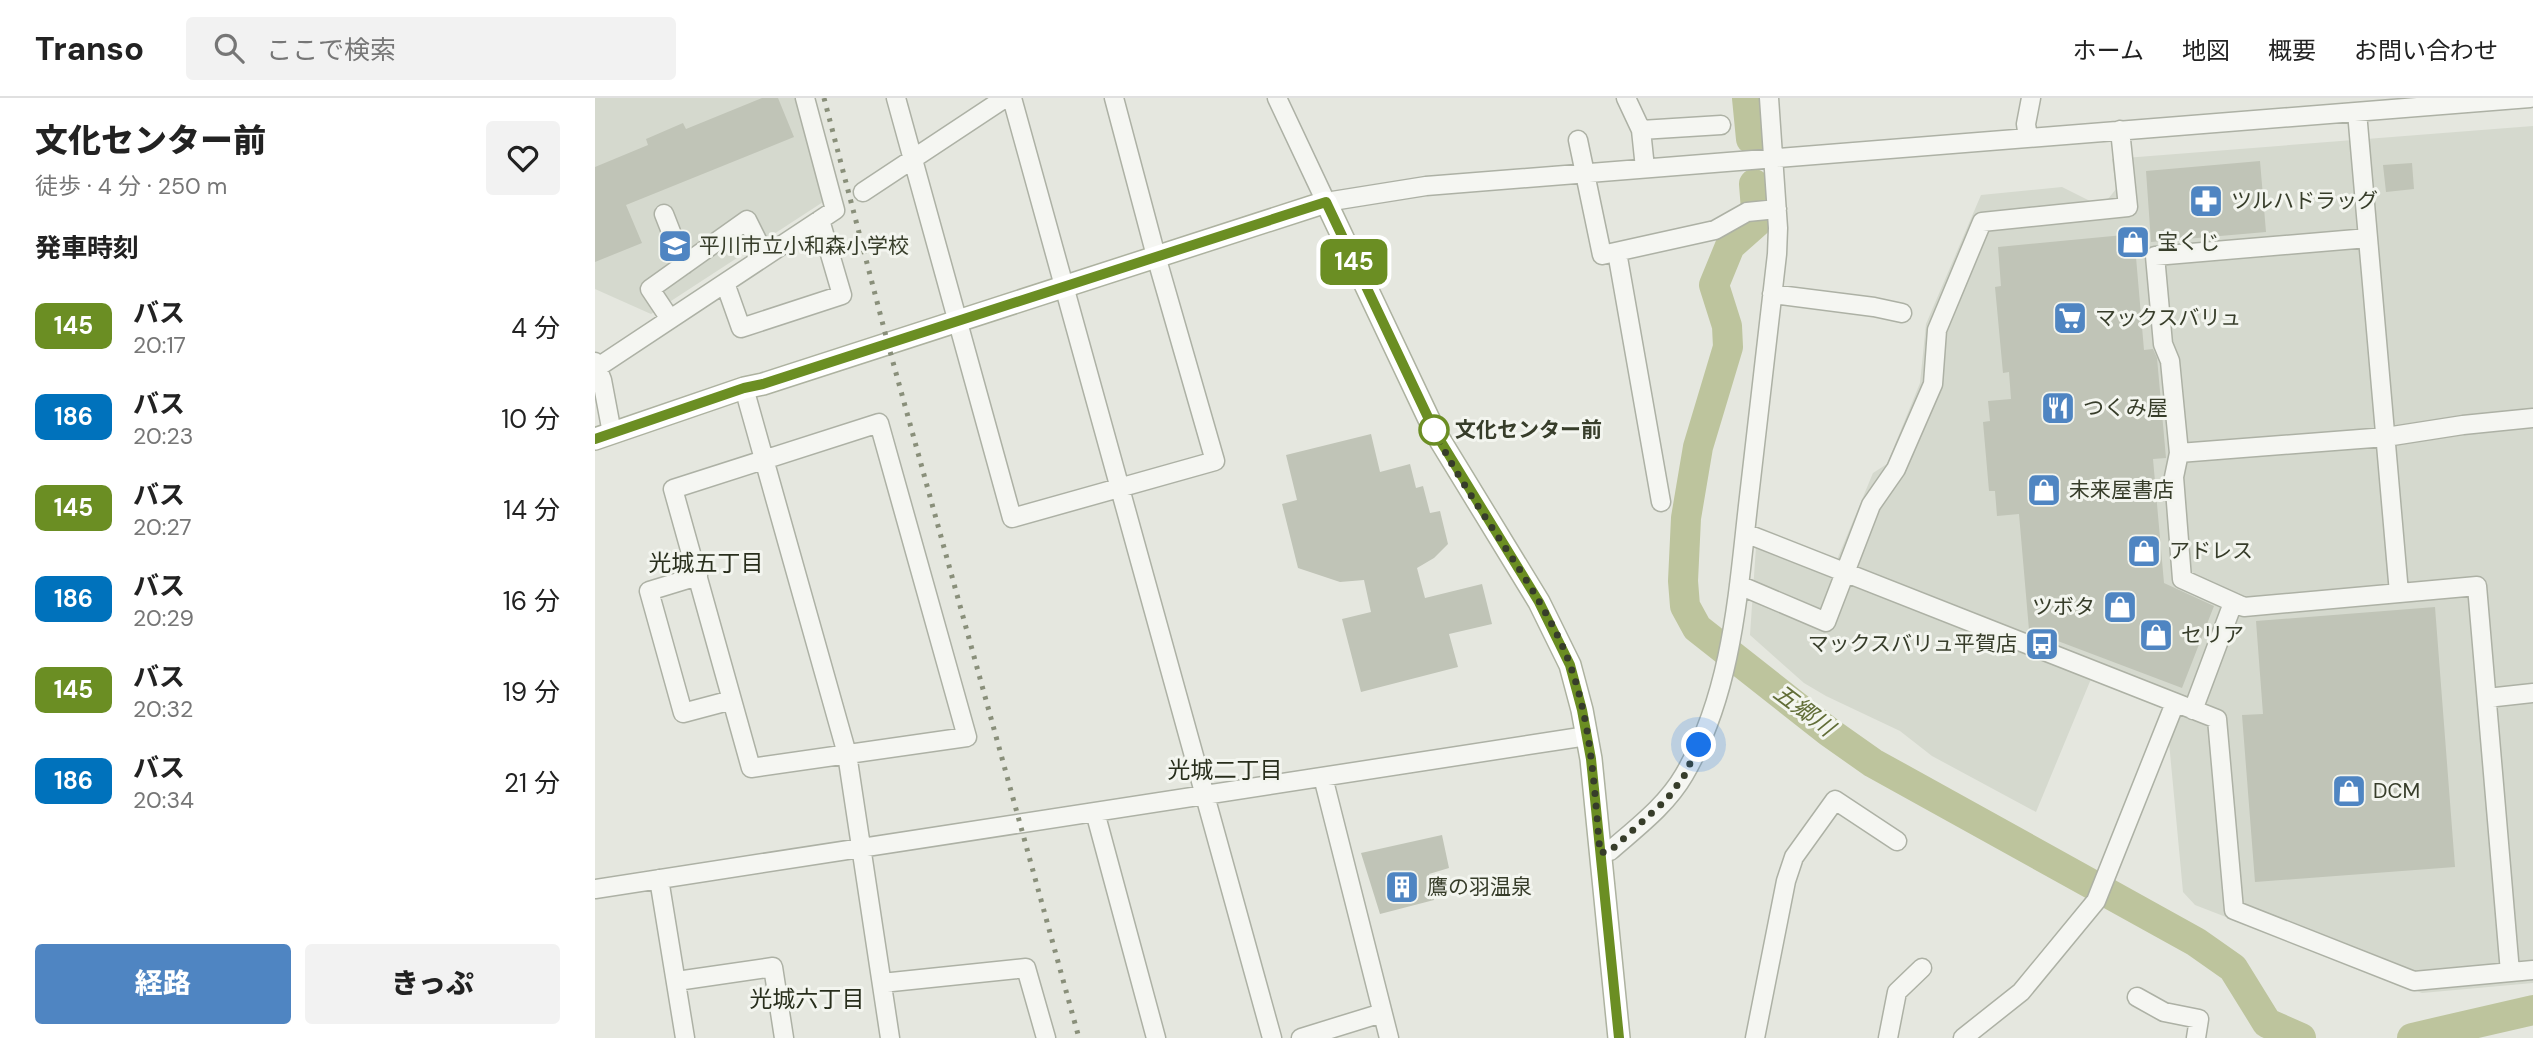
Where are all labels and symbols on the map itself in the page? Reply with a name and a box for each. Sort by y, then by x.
pharmacy icon: ツルハドラッグ [2187,182,2225,220]
place label: ツルハドラッグ [2231,187,2378,215]
shop icon: 宝くじ [2114,223,2152,261]
school or university icon: 平川市立小和森小学校 [656,227,694,265]
place label: 宝くじ [2157,228,2220,256]
place label: 平川市立小和森小学校 [699,232,909,260]
line badge: 145 [1314,239,1394,285]
supermarket icon: マックスバリュ [2051,299,2089,337]
place label: マックスバリュ [2095,304,2241,332]
restaurant icon: つくみ屋 [2039,389,2077,427]
place label: つくみ屋 [2083,394,2168,422]
marker: 文化センター前 [1419,415,1449,445]
place label: 文化センター前 [1455,416,1602,444]
shop icon: 未来屋書店 [2025,471,2063,509]
place label: 未来屋書店 [2069,476,2174,504]
shop icon: アドレス [2125,532,2163,570]
place label: アドレス [2169,537,2253,565]
district label: 光城五丁目 [649,548,764,578]
shop icon: ツボタ [2101,588,2139,626]
place label: ツボタ [2032,593,2095,621]
shop icon: セリア [2137,616,2175,654]
place label: セリア [2181,621,2244,649]
bus stop icon: マックスバリュ平賀店 [2023,625,2061,663]
place label: マックスバリュ平賀店 [1808,630,2017,658]
water label: 五郷川 [1767,677,1843,745]
your location [1681,727,1716,762]
district label: 光城二丁目 [1168,755,1283,785]
shop icon: DCM [2330,772,2368,810]
place label: DCM [2373,777,2420,805]
building icon: 鷹の羽温泉 [1383,868,1421,906]
place label: 鷹の羽温泉 [1427,873,1532,901]
district label: 光城六丁目 [750,984,865,1014]

